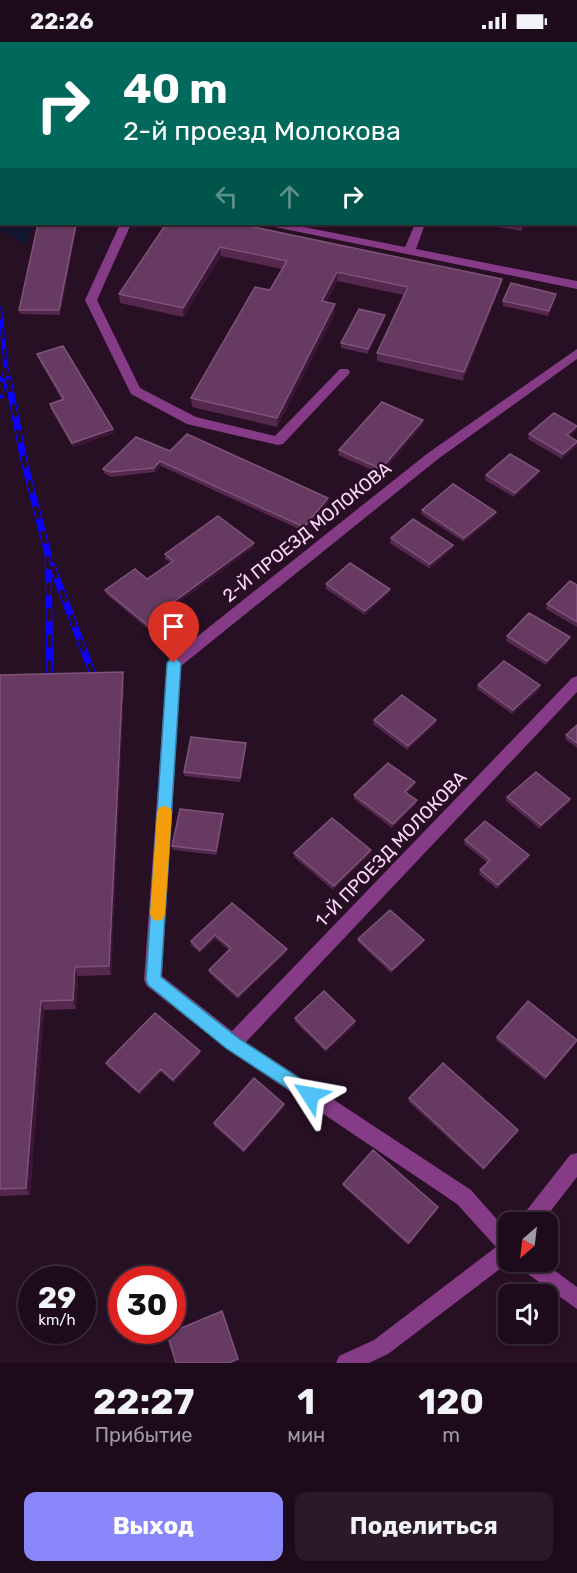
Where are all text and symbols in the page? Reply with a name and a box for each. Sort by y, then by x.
text: 22:26 [30,8,94,35]
text: 40 m [123,64,228,114]
icon: right [24,66,102,144]
text: 2-й проезд Молокова [123,115,401,147]
icon: left [210,180,243,213]
icon: ahead [273,180,306,213]
icon: right [336,180,369,213]
street label: 2-Й ПРОЕЗД МОЛОКОВА [218,457,396,607]
pin [148,601,199,663]
icon: arrive [157,610,190,643]
street label: 1-Й ПРОЕЗД МОЛОКОВА [311,766,471,932]
position arrow [278,1063,342,1127]
north arrow [498,1212,558,1272]
map controls [498,1212,558,1344]
speed limit sign: 30 [108,1266,186,1344]
text: 29 [38,1280,76,1316]
button: sound [498,1284,558,1344]
text: km/h [38,1311,76,1329]
text: 22:27 [93,1380,194,1423]
text: 1 [297,1380,315,1423]
text: 120 [418,1380,484,1423]
text: Прибытие [95,1423,193,1447]
text: мин [287,1423,325,1447]
text: m [442,1423,460,1447]
button: Выход [24,1492,283,1561]
button: Поделиться [295,1492,553,1561]

